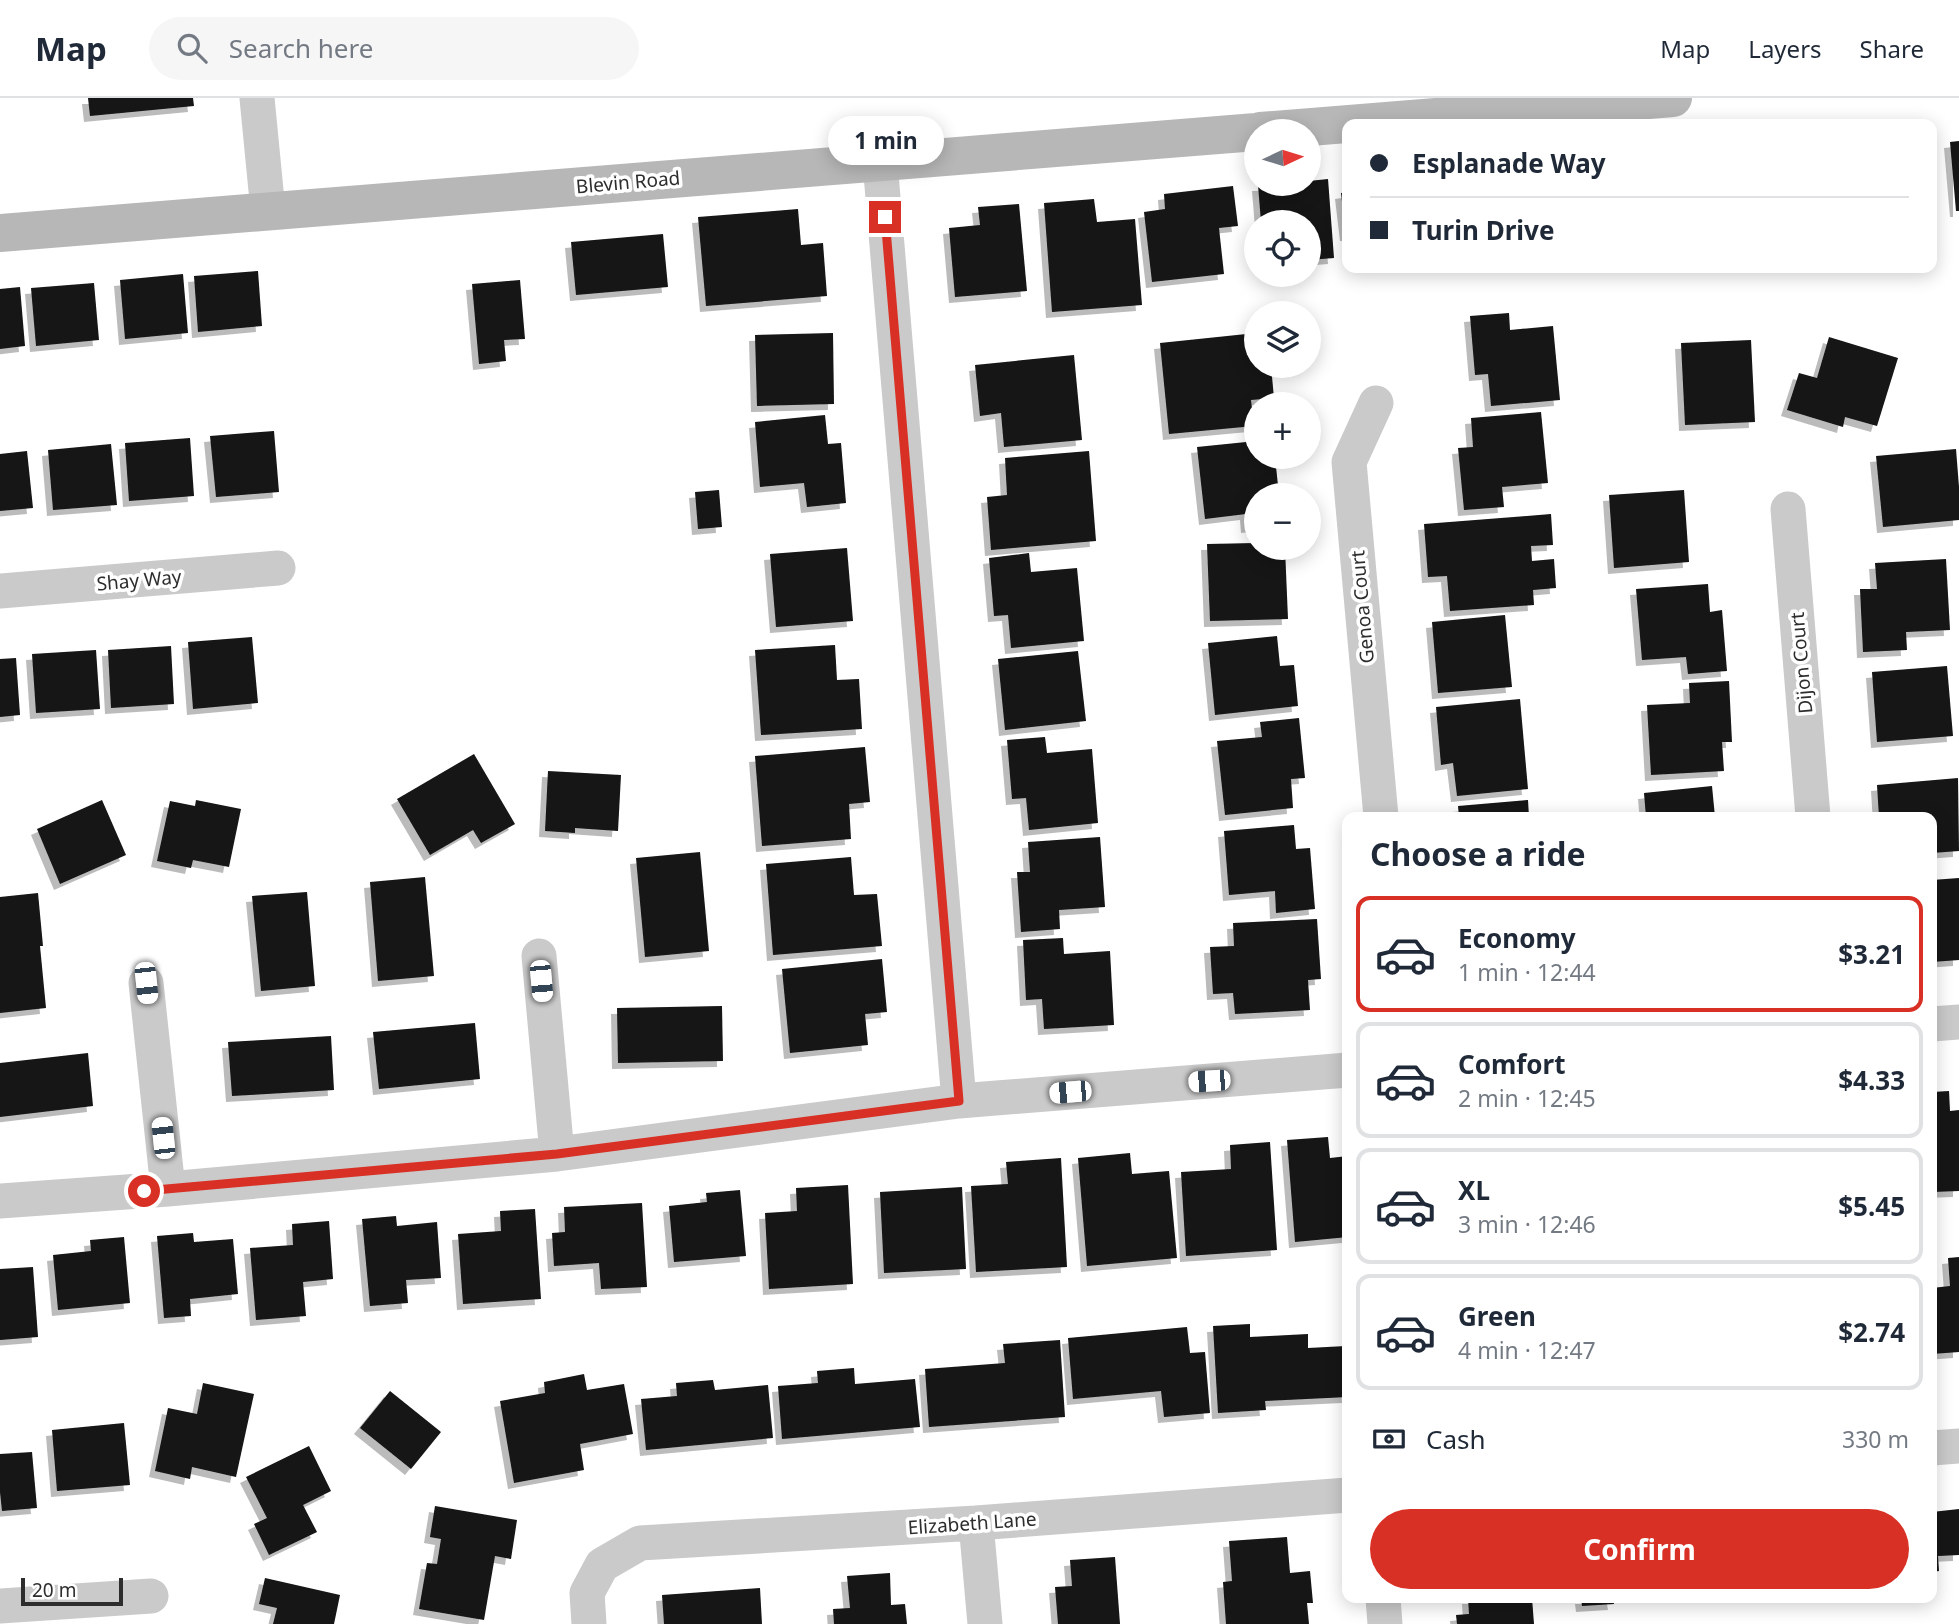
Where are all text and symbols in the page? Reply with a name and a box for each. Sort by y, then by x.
search box [149,17,639,80]
text: Map [35,26,107,71]
icon: search [173,29,211,67]
text: Search here [229,30,373,66]
text: Map [1660,32,1710,65]
text: Layers [1748,32,1822,65]
text: Share [1860,32,1924,65]
callout: 1 min [827,116,943,164]
north arrow [1244,119,1321,196]
map controls [1244,119,1321,560]
text: 1 min [854,124,918,156]
text: Esplanade Way [1412,145,1606,181]
street label: Blevin Road [575,164,681,200]
route end [869,201,901,233]
button: locate [1244,210,1321,287]
text: Turin Drive [1412,212,1554,248]
button: layers [1244,301,1321,378]
button: + [1244,392,1321,469]
button: − [1244,483,1321,560]
street label: Genoa Court [1344,549,1380,665]
street label: Shay Way [95,563,183,597]
street label: Dijon Court [1784,611,1818,715]
text: Choose a ride [1370,832,1586,875]
text: Economy [1458,920,1576,956]
icon: car [1374,923,1437,986]
text: $3.21 [1838,936,1905,972]
text: 1 min · 12:44 [1458,956,1596,988]
car [529,959,554,1003]
car [134,961,159,1005]
text: Comfort [1458,1046,1566,1082]
icon: car [1374,1049,1437,1112]
text: $4.33 [1838,1062,1905,1098]
car [1188,1069,1231,1093]
car [1049,1080,1092,1104]
text: 2 min · 12:45 [1458,1082,1596,1114]
car [151,1116,176,1160]
text: XL [1458,1172,1490,1208]
route start [128,1175,160,1207]
icon: car [1374,1175,1437,1238]
text: $5.45 [1838,1188,1905,1224]
text: 3 min · 12:46 [1458,1208,1596,1240]
text: Green [1458,1298,1536,1334]
icon: car [1374,1301,1437,1364]
text: $2.74 [1838,1314,1905,1350]
text: 4 min · 12:47 [1458,1334,1596,1366]
icon: cash [1370,1420,1408,1458]
text: Cash [1426,1421,1486,1457]
text: 330 m [1842,1423,1909,1455]
street label: Elizabeth Lane [907,1506,1037,1540]
button: Confirm [1370,1509,1909,1589]
scale bar [21,1575,122,1607]
text: 20 m [32,1577,76,1603]

